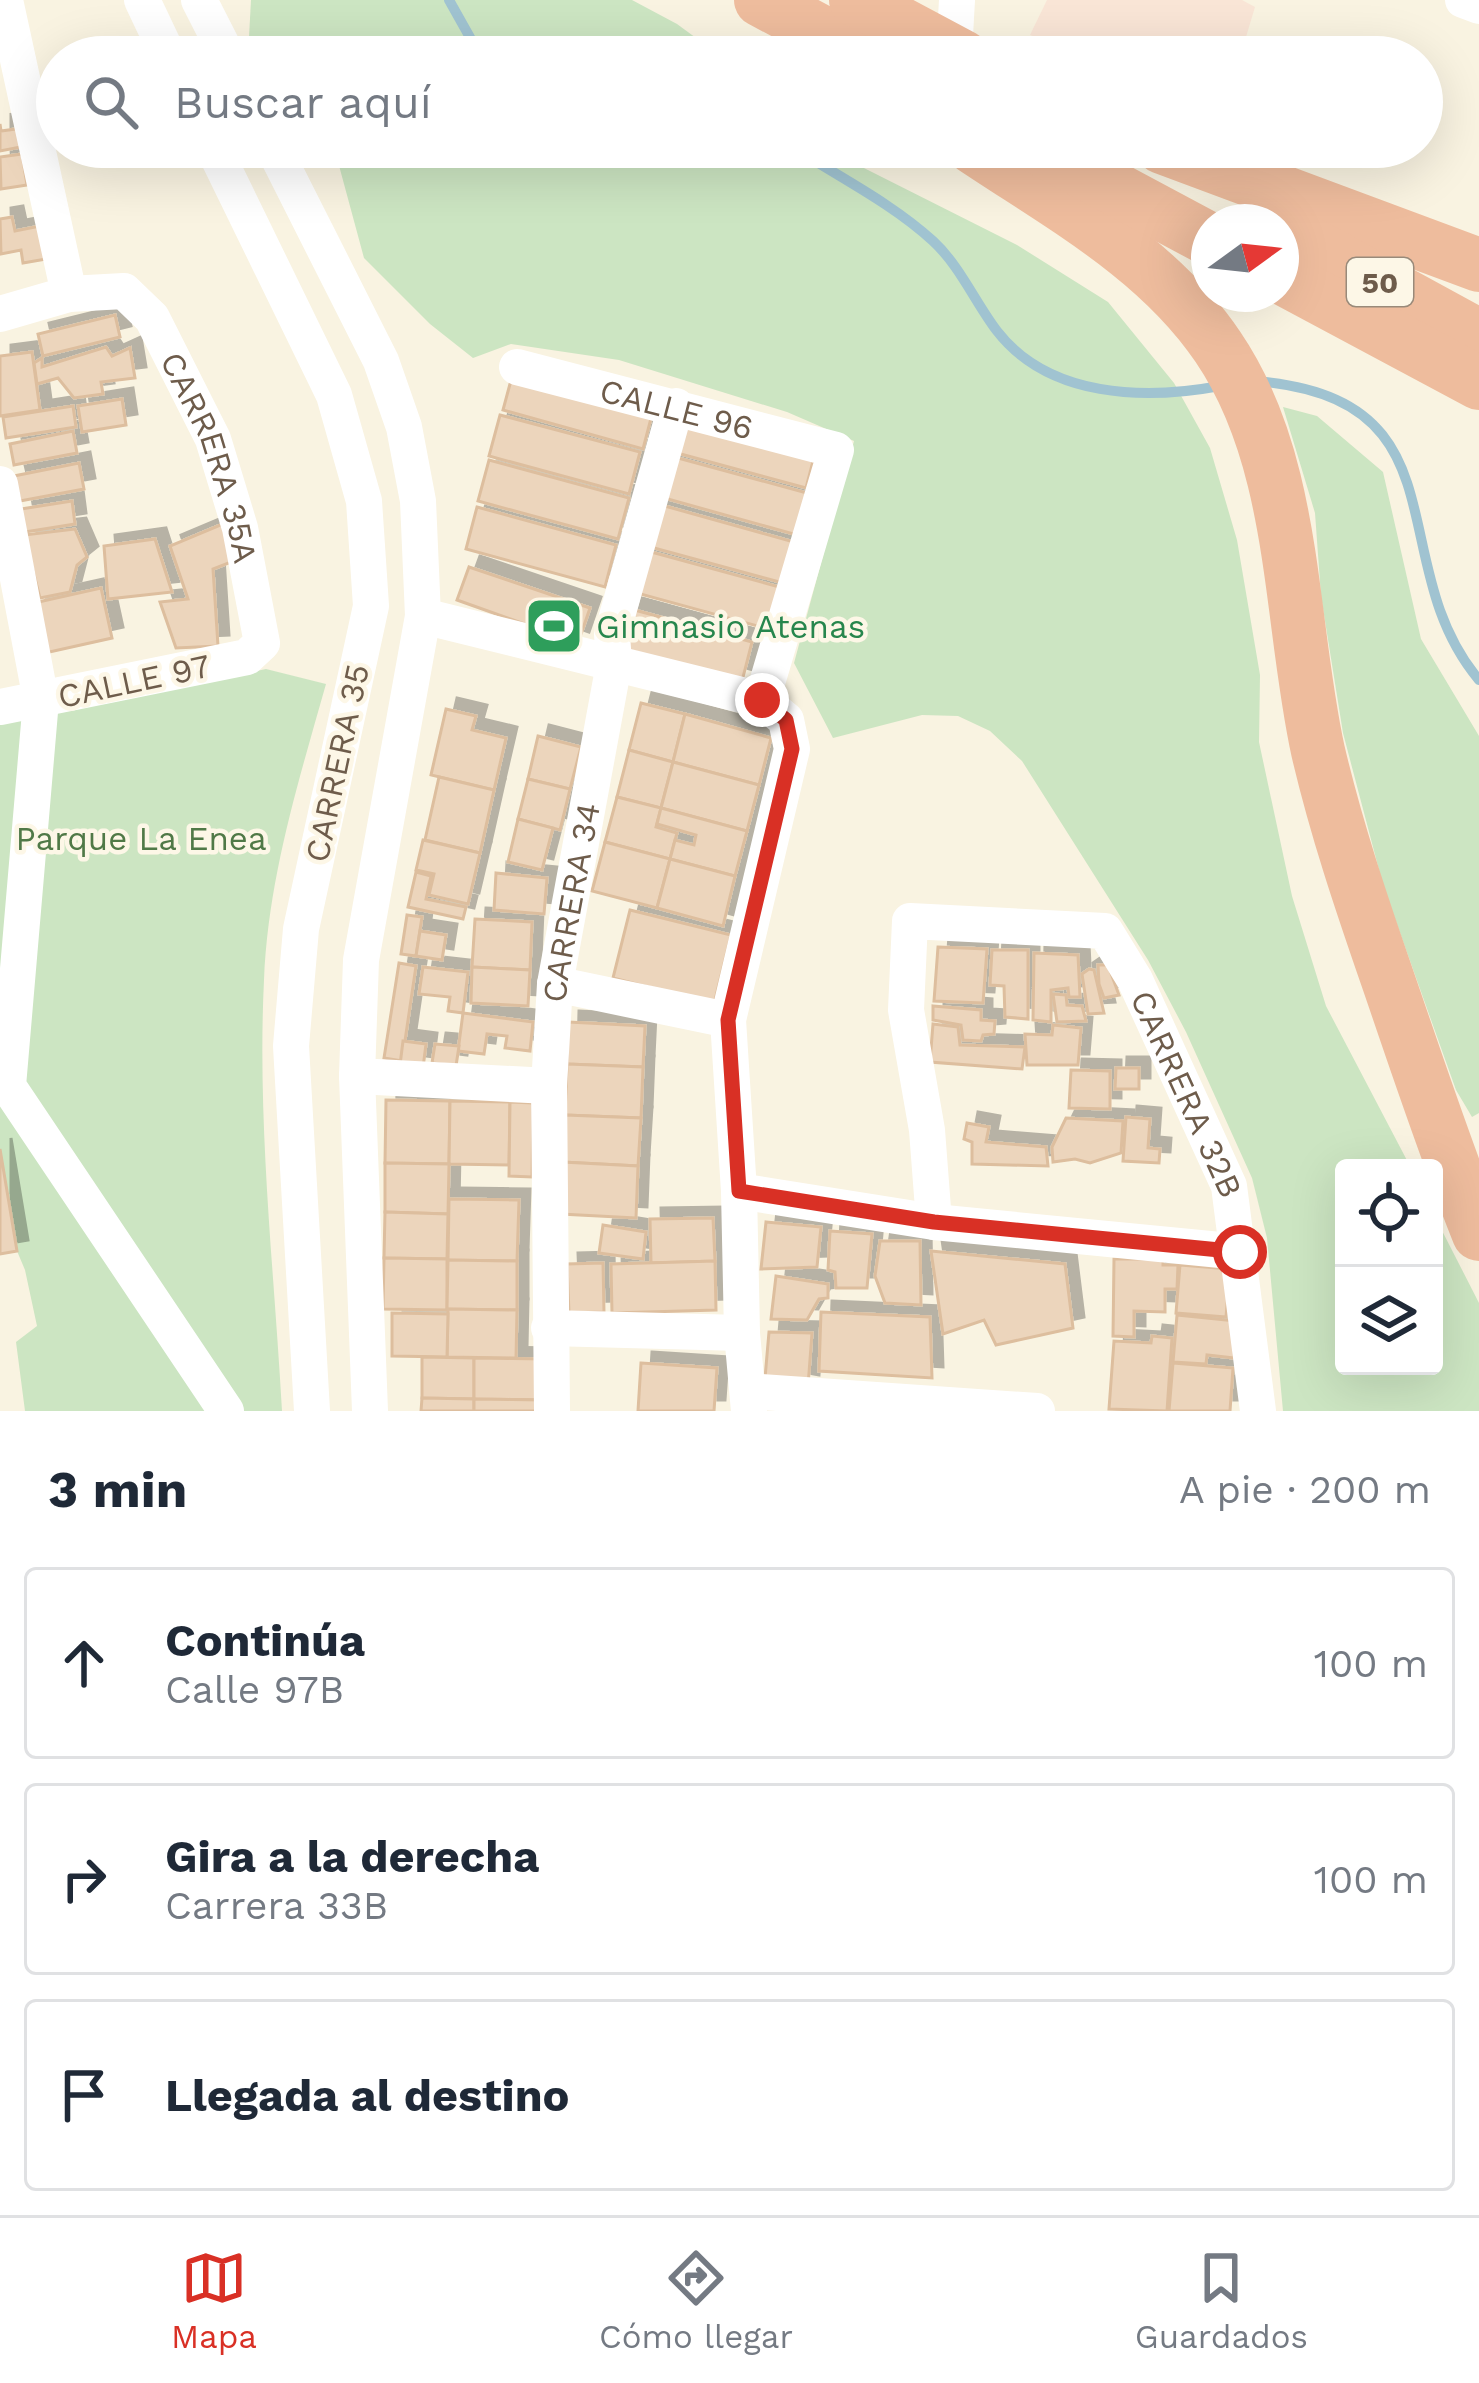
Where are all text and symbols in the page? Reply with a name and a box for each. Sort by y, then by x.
search box [36,36,1443,168]
icon: search [78,69,144,135]
text: Buscar aquí [174,76,432,129]
north arrow [1191,204,1299,312]
road number: 50 [1347,258,1413,306]
street label: CARRERA 35A [153,345,266,566]
street label: CALLE 96 [596,370,757,447]
sports icon: Gimnasio Atenas [523,595,585,657]
place label: Gimnasio Atenas [596,607,865,646]
street label: CALLE 97 [54,646,214,716]
street label: CARRERA 35 [297,660,377,866]
route end [735,673,789,727]
street label: CARRERA 34 [534,799,608,1004]
park label: Parque La Enea [15,819,267,858]
street label: CARRERA 32B [1123,984,1251,1203]
map controls [1335,1159,1443,1375]
button: locate [1335,1159,1443,1267]
route start [1213,1225,1267,1279]
button: layers [1335,1267,1443,1375]
text: 3 min [48,1460,187,1519]
text: A pie · 200 m [1179,1467,1431,1512]
text: Continúa [165,1614,365,1667]
icon: ahead [51,1630,117,1696]
text: 100 m [1314,1641,1428,1686]
text: Calle 97B [165,1667,344,1712]
text: Gira a la derecha [165,1830,539,1883]
icon: right [51,1846,117,1912]
text: 100 m [1314,1857,1428,1902]
text: Carrera 33B [165,1883,388,1928]
icon: arrive [51,2062,117,2128]
text: Llegada al destino [165,2069,570,2122]
tab: Mapa [171,2245,257,2356]
tab: Cómo llegar [599,2245,793,2356]
tab: Guardados [1135,2245,1308,2356]

